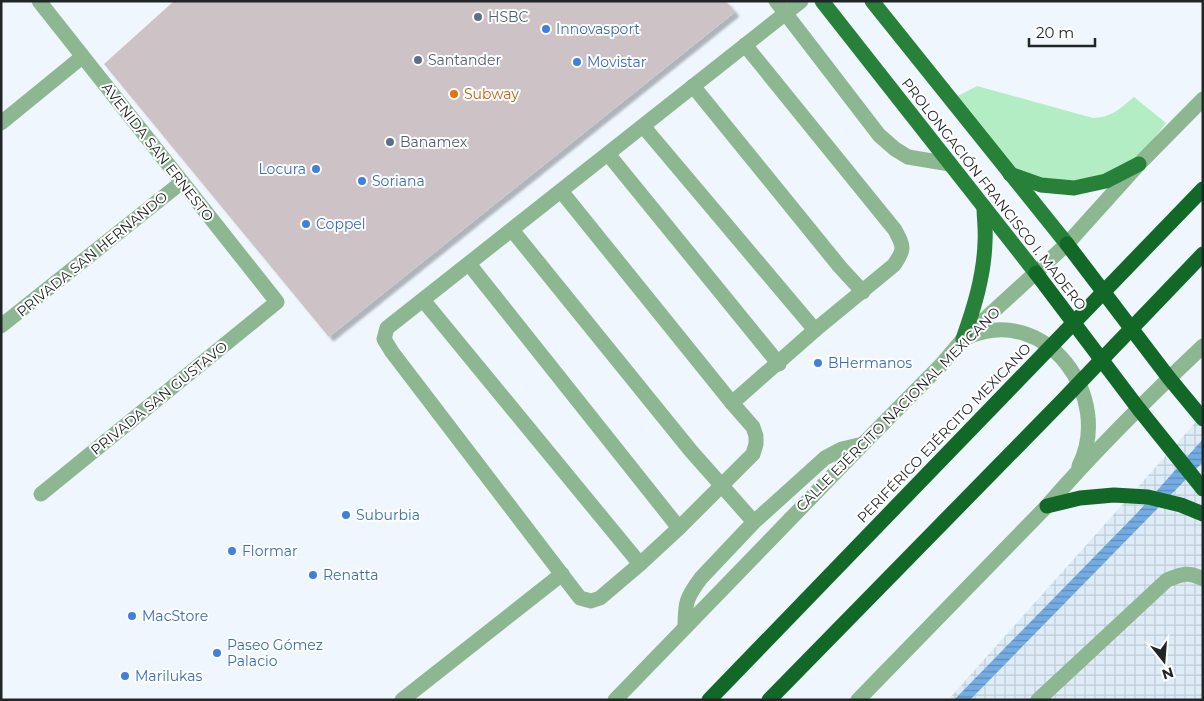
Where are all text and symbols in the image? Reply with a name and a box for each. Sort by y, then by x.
place label: HSBC [488,8,529,26]
marker: HSBC [472,11,484,23]
scale bar [1029,15,1095,47]
place label: Innovasport [556,20,640,38]
marker: Innovasport [540,23,552,35]
text: 20 m [1036,23,1074,42]
place label: Santander [428,51,501,69]
place label: Movistar [587,53,647,71]
marker: Santander [412,54,424,66]
marker: Movistar [571,56,583,68]
street label: PROLONGACIÓN FRANCISCO I. MADERO [898,74,1090,314]
street label: AVENIDA SAN ERNESTO [98,79,218,225]
place label: Subway [464,85,519,103]
marker: Subway [448,88,460,100]
place label: Banamex [400,133,468,151]
marker: Banamex [384,136,396,148]
place label: Locura [258,160,306,178]
marker: Locura [310,163,322,175]
place label: Soriana [372,172,425,190]
marker: Soriana [356,175,368,187]
street label: PRIVADA SAN HERNANDO [13,187,171,321]
place label: Coppel [316,215,366,233]
marker: Coppel [300,218,312,230]
street label: CALLE EJÉRCITO NACIONAL MEXICANO [792,303,1004,515]
street label: PRIVADA SAN GUSTAVO [87,337,231,459]
street label: PERIFÉRICO EJÉRCITO MEXICANO [853,339,1035,527]
place label: BHermanos [828,354,912,372]
marker: BHermanos [812,357,824,369]
place label: Suburbia [356,506,420,524]
marker: Suburbia [340,509,352,521]
place label: Flormar [242,542,298,560]
marker: Flormar [226,545,238,557]
place label: Renatta [323,566,378,584]
marker: Renatta [307,569,319,581]
place label: MacStore [142,607,208,625]
marker: MacStore [126,610,138,622]
place label: Paseo Gómez Palacio [227,636,323,670]
north arrow [1139,636,1189,686]
marker: Paseo Gómez Palacio [211,647,223,659]
text: N [1160,663,1176,684]
place label: Marilukas [135,667,203,685]
marker: Marilukas [119,670,131,682]

